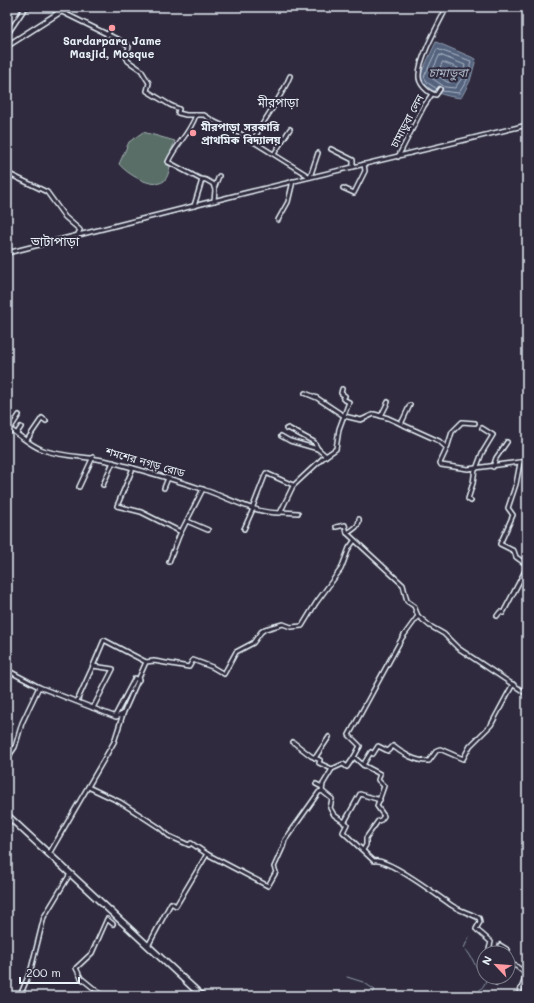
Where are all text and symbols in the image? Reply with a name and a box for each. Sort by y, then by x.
marker: Sardarpara Jame Masjid, Mosque [107,23,117,33]
place label: Sardarpara Jame Masjid, Mosque [63,33,162,61]
water label: চামাডুবা [428,64,470,81]
street label: চামাডুবা লেন [386,91,427,151]
district label: মীরপাড়া [256,94,299,110]
place label: মীরপাড়া সরকারি প্রাথমিক বিদ্যালয় [200,119,281,147]
marker: মীরপাড়া সরকারি প্রাথমিক বিদ্যালয় [188,128,198,138]
district label: ভাটাপাড়া [30,232,80,249]
street label: শমশের নগড় রোড [103,443,187,480]
north arrow [476,945,516,985]
text: N [478,953,495,967]
scale bar [20,959,79,985]
text: 200 m [26,964,61,980]

